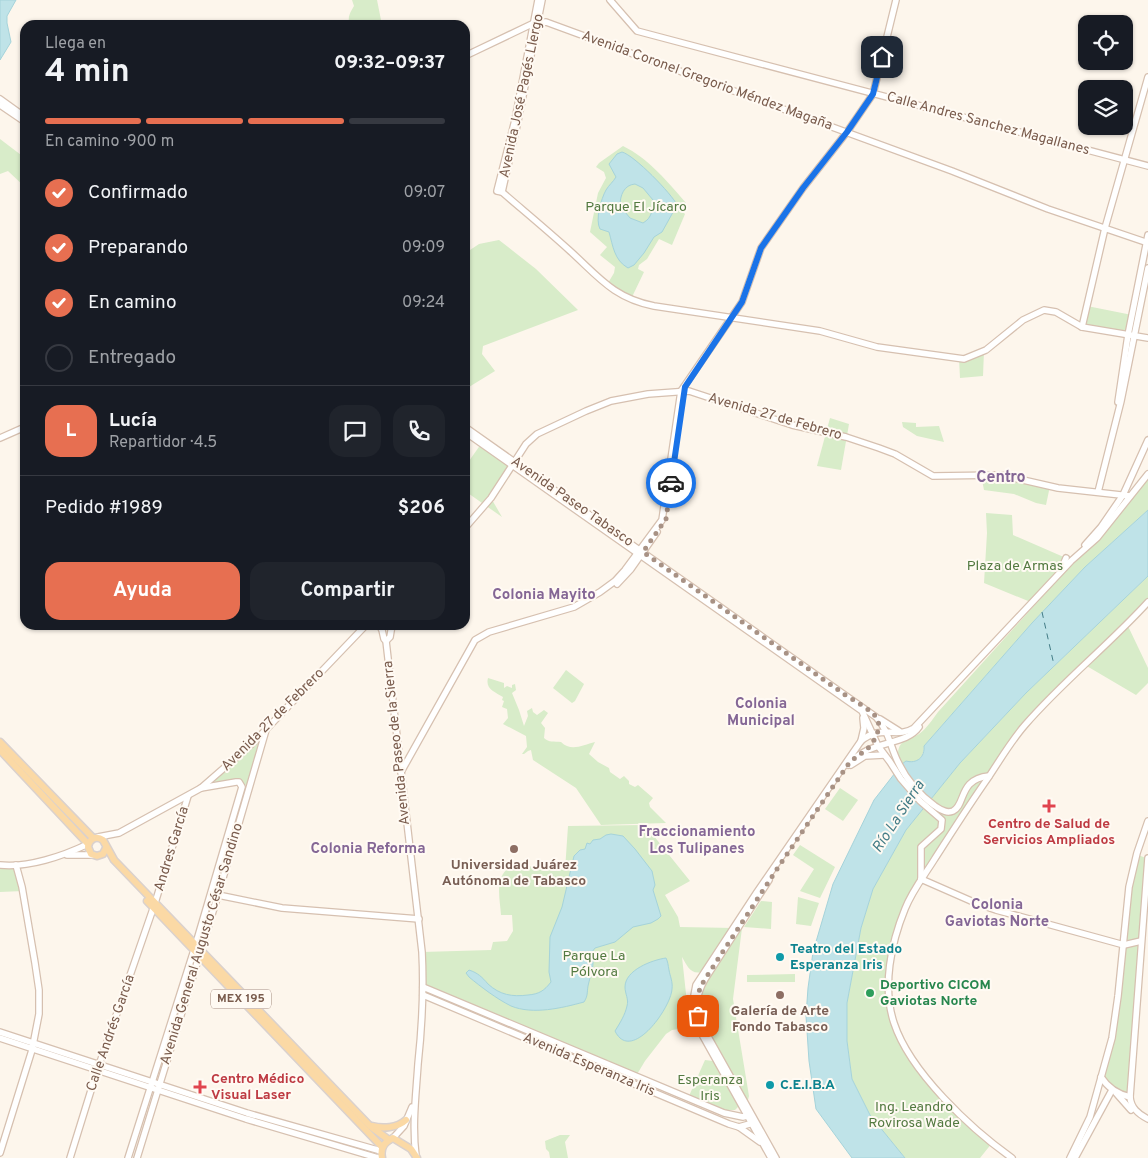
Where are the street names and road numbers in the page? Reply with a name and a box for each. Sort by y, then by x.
street label: Avenida José Pagés Llergo [496,12,548,180]
street label: Avenida Coronel Gregorio Méndez Magaña [579,28,835,134]
street label: Calle Andres Sanchez Magallanes [885,89,1091,159]
street label: Avenida 27 de Febrero [706,390,844,444]
street label: Avenida Paseo Tabasco [507,453,637,551]
street label: Avenida Paseo de la Sierra [380,660,414,826]
street label: Avenida 27 de Febrero [218,665,328,775]
street label: Andres García [151,804,193,894]
street label: Avenida General Augusto César Sandino [157,821,247,1067]
street label: Calle Andrés García [83,972,139,1094]
road number: MEX 195 [211,990,271,1009]
street label: Avenida Esperanza Iris [520,1029,658,1101]

